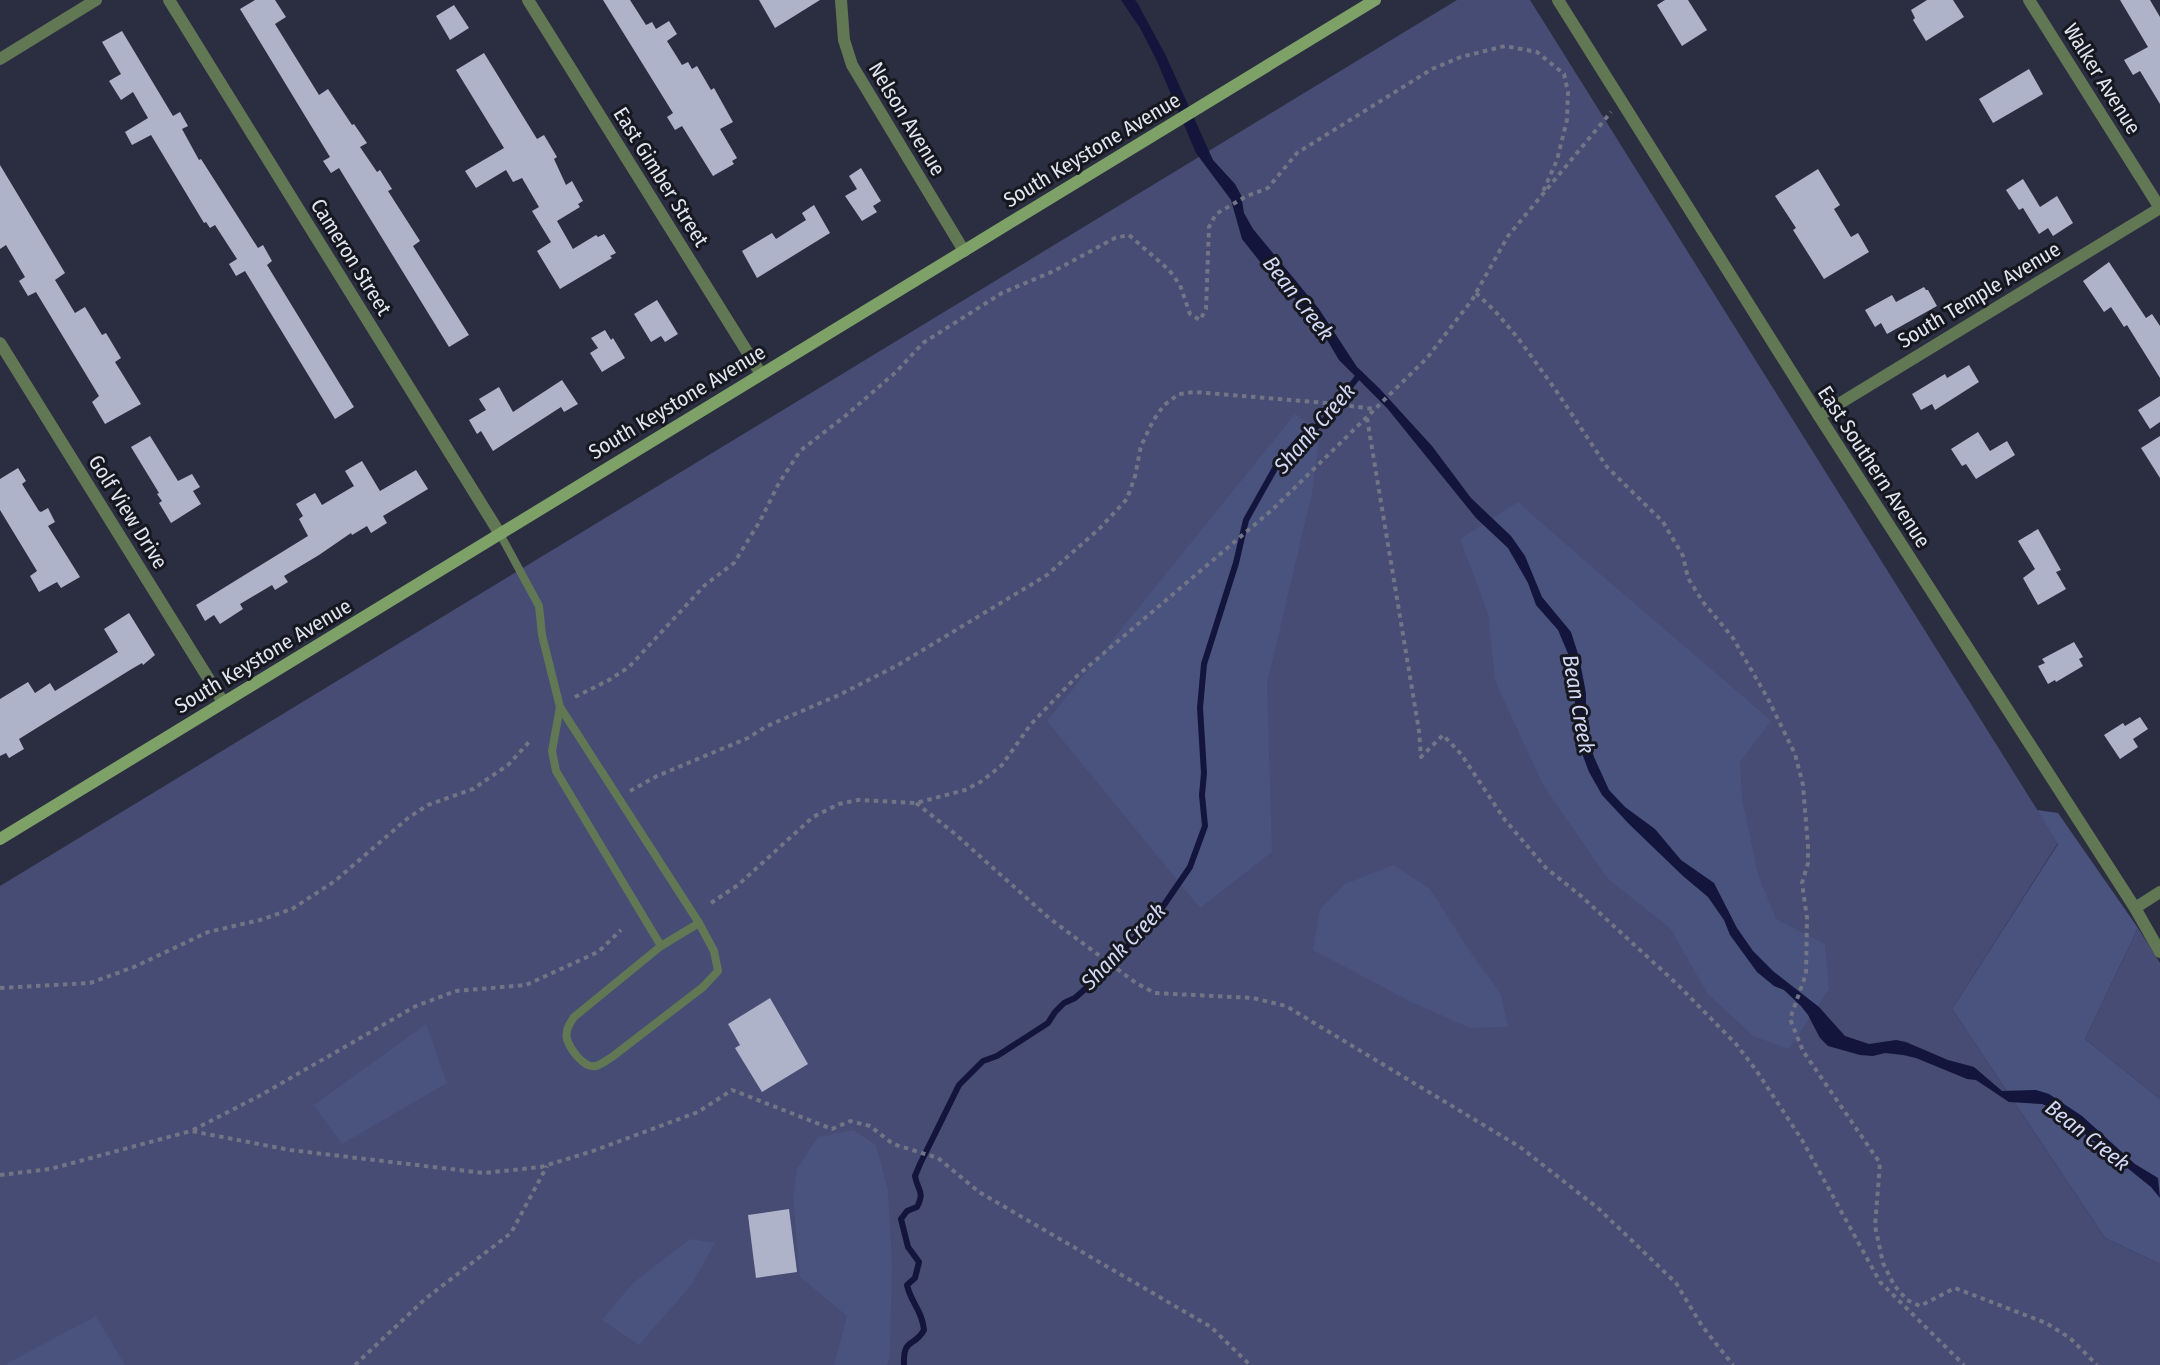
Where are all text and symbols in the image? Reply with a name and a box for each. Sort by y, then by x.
street label: Walker Avenue [2058,19,2146,139]
street label: Nelson Avenue [863,58,951,180]
street label: South Keystone Avenue [999,87,1185,213]
street label: East Gimber Street [608,103,714,252]
street label: Cameron Street [305,194,397,320]
street label: South Temple Avenue [1893,236,2065,354]
water label: Bean Creek [1257,251,1340,346]
street label: South Keystone Avenue [584,339,770,465]
water label: Shank Creek [1267,378,1361,480]
street label: East Southern Avenue [1812,381,1936,553]
street label: Golf View Drive [83,450,173,574]
street label: South Keystone Avenue [170,593,356,719]
water label: Bean Creek [1557,653,1600,756]
water label: Shank Creek [1075,897,1172,996]
water label: Bean Creek [2040,1094,2135,1177]

